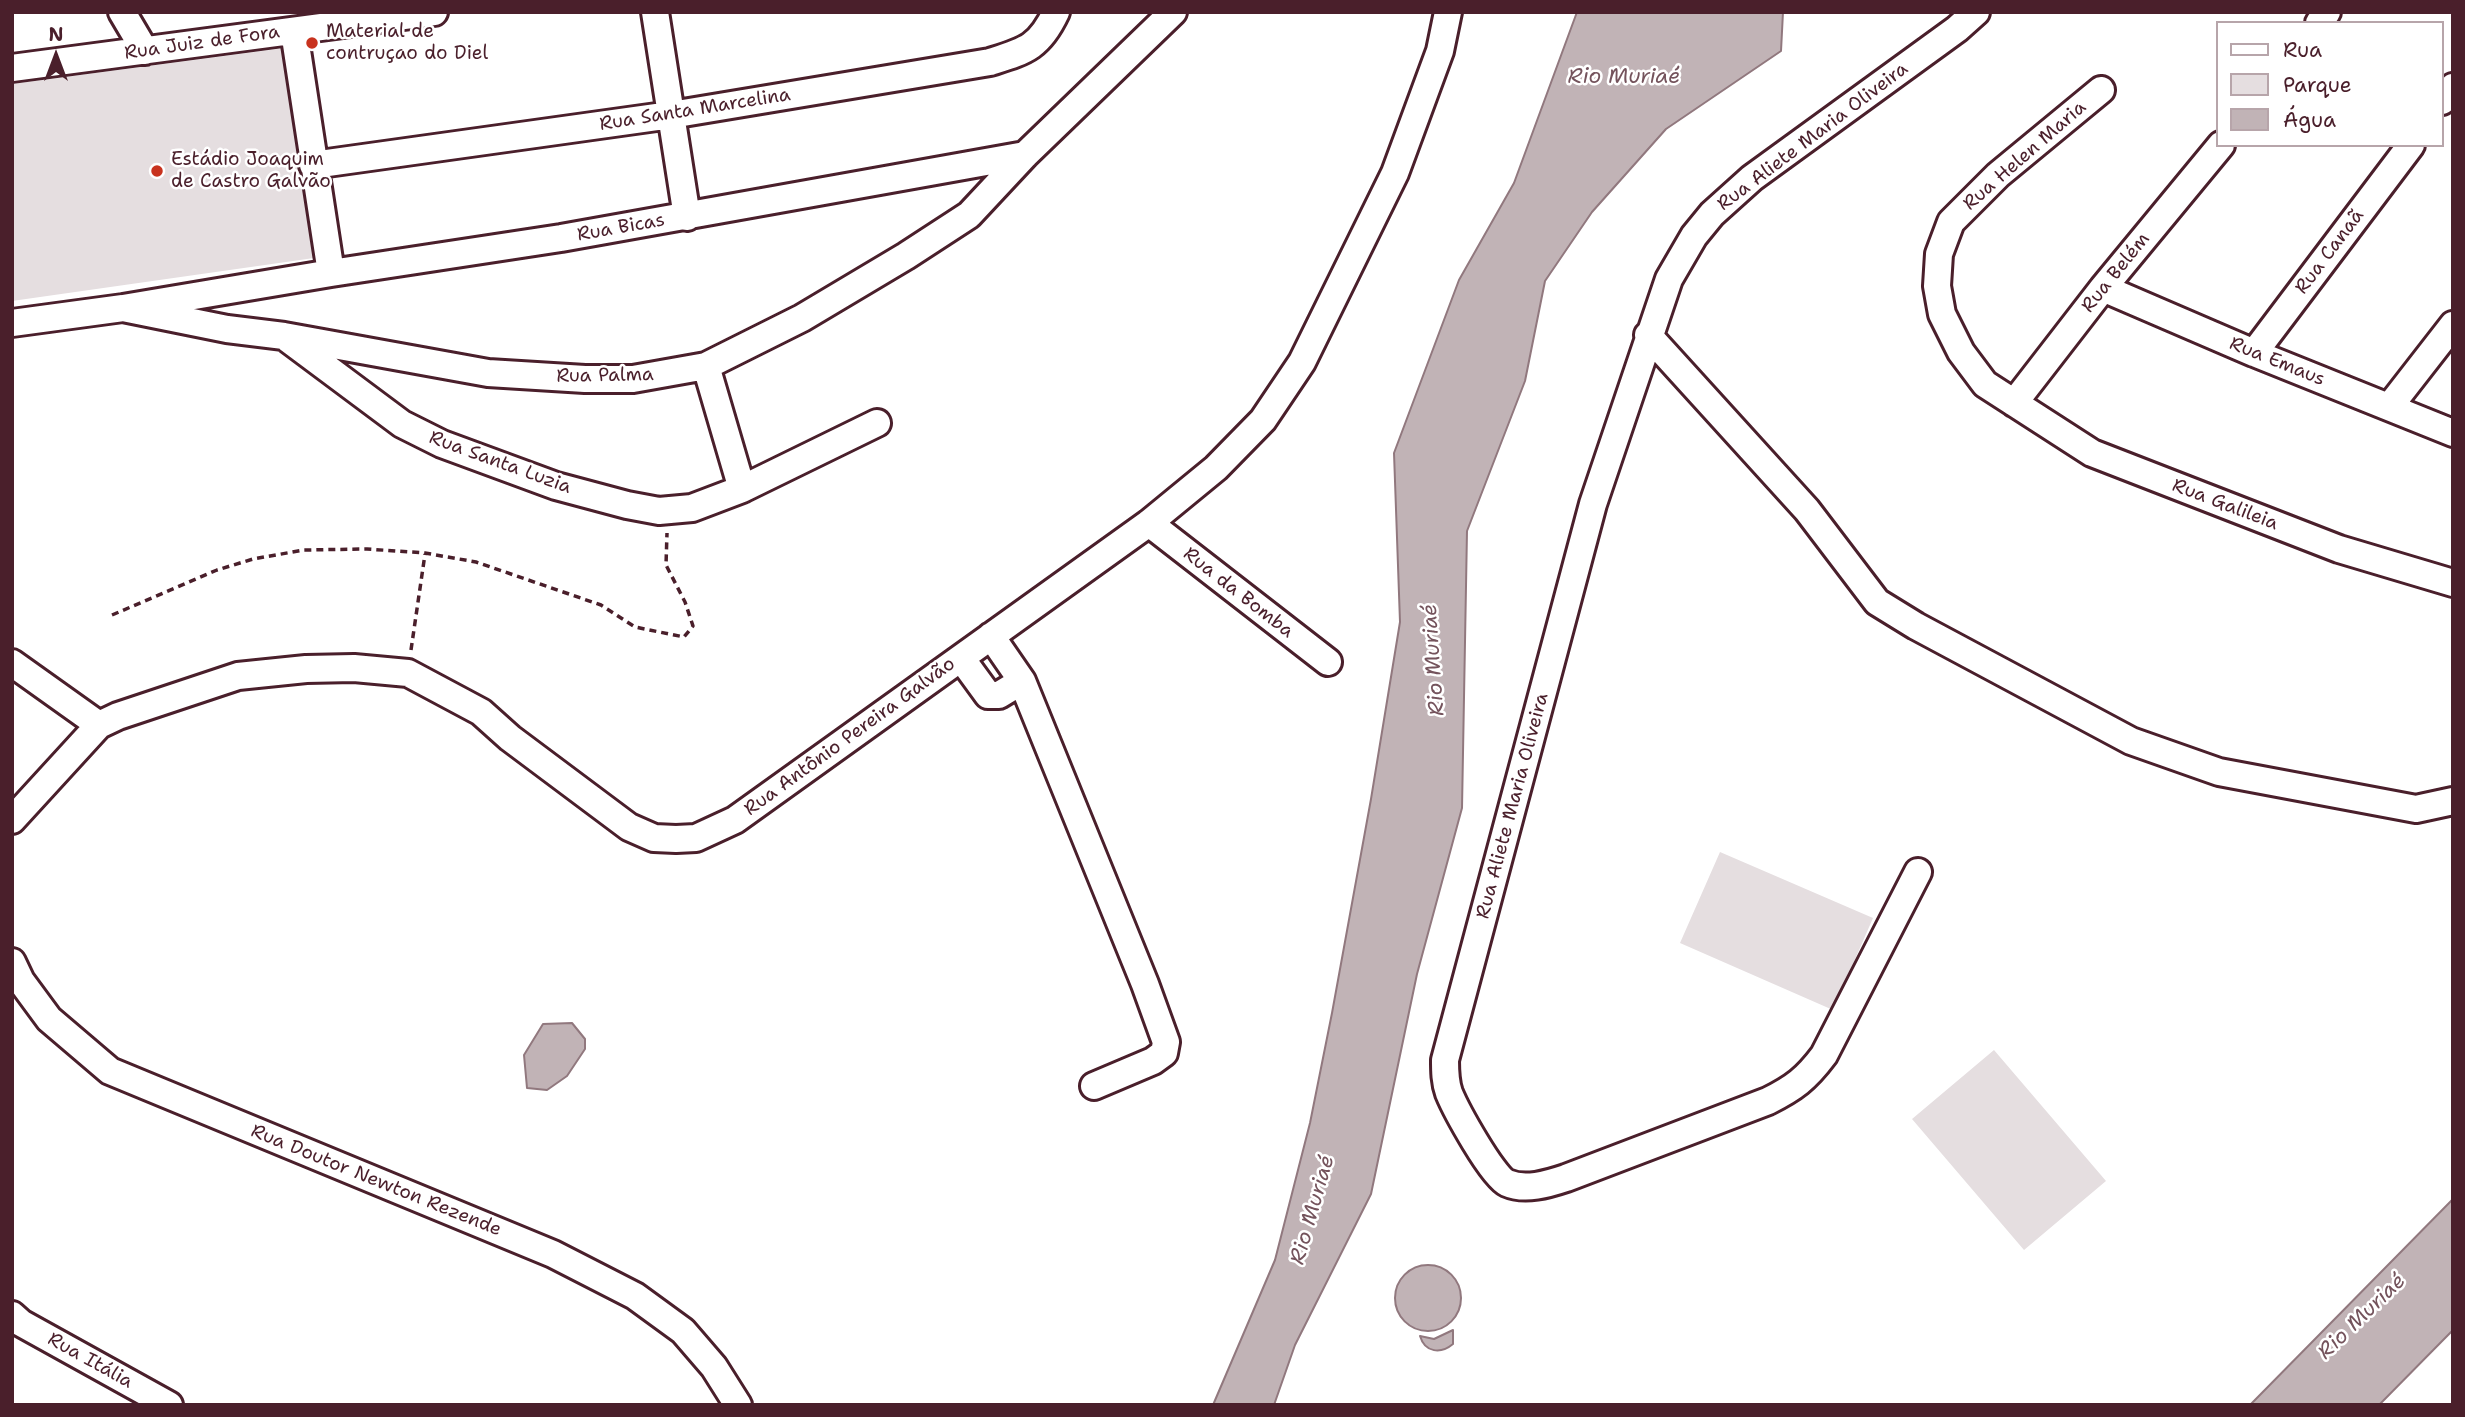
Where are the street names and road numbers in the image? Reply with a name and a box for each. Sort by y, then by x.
street label: Rua Juiz de Fora [123,21,281,65]
street label: Rua Aliete Maria Oliveira [1713,58,1913,216]
street label: Rua Santa Marcelina [598,84,792,136]
street label: Rua Helen Maria [1959,96,2091,216]
street label: Rua Canaã [2291,205,2369,299]
street label: Rua Bicas [575,209,667,247]
street label: Rua Belém [2077,229,2155,317]
street label: Rua Emaus [2226,332,2328,392]
street label: Rua Palma [556,364,654,388]
street label: Rua Santa Luzia [426,427,574,499]
street label: Rua Galileia [2169,474,2281,536]
street label: Rua da Bomba [1178,543,1298,643]
street label: Rua Antônio Pereira Galvão [740,653,960,821]
street label: Rua Aliete Maria Oliveira [1472,691,1554,921]
street label: Rua Doutor Newton Rezende [247,1120,505,1242]
street label: Rua Itália [43,1328,137,1394]

